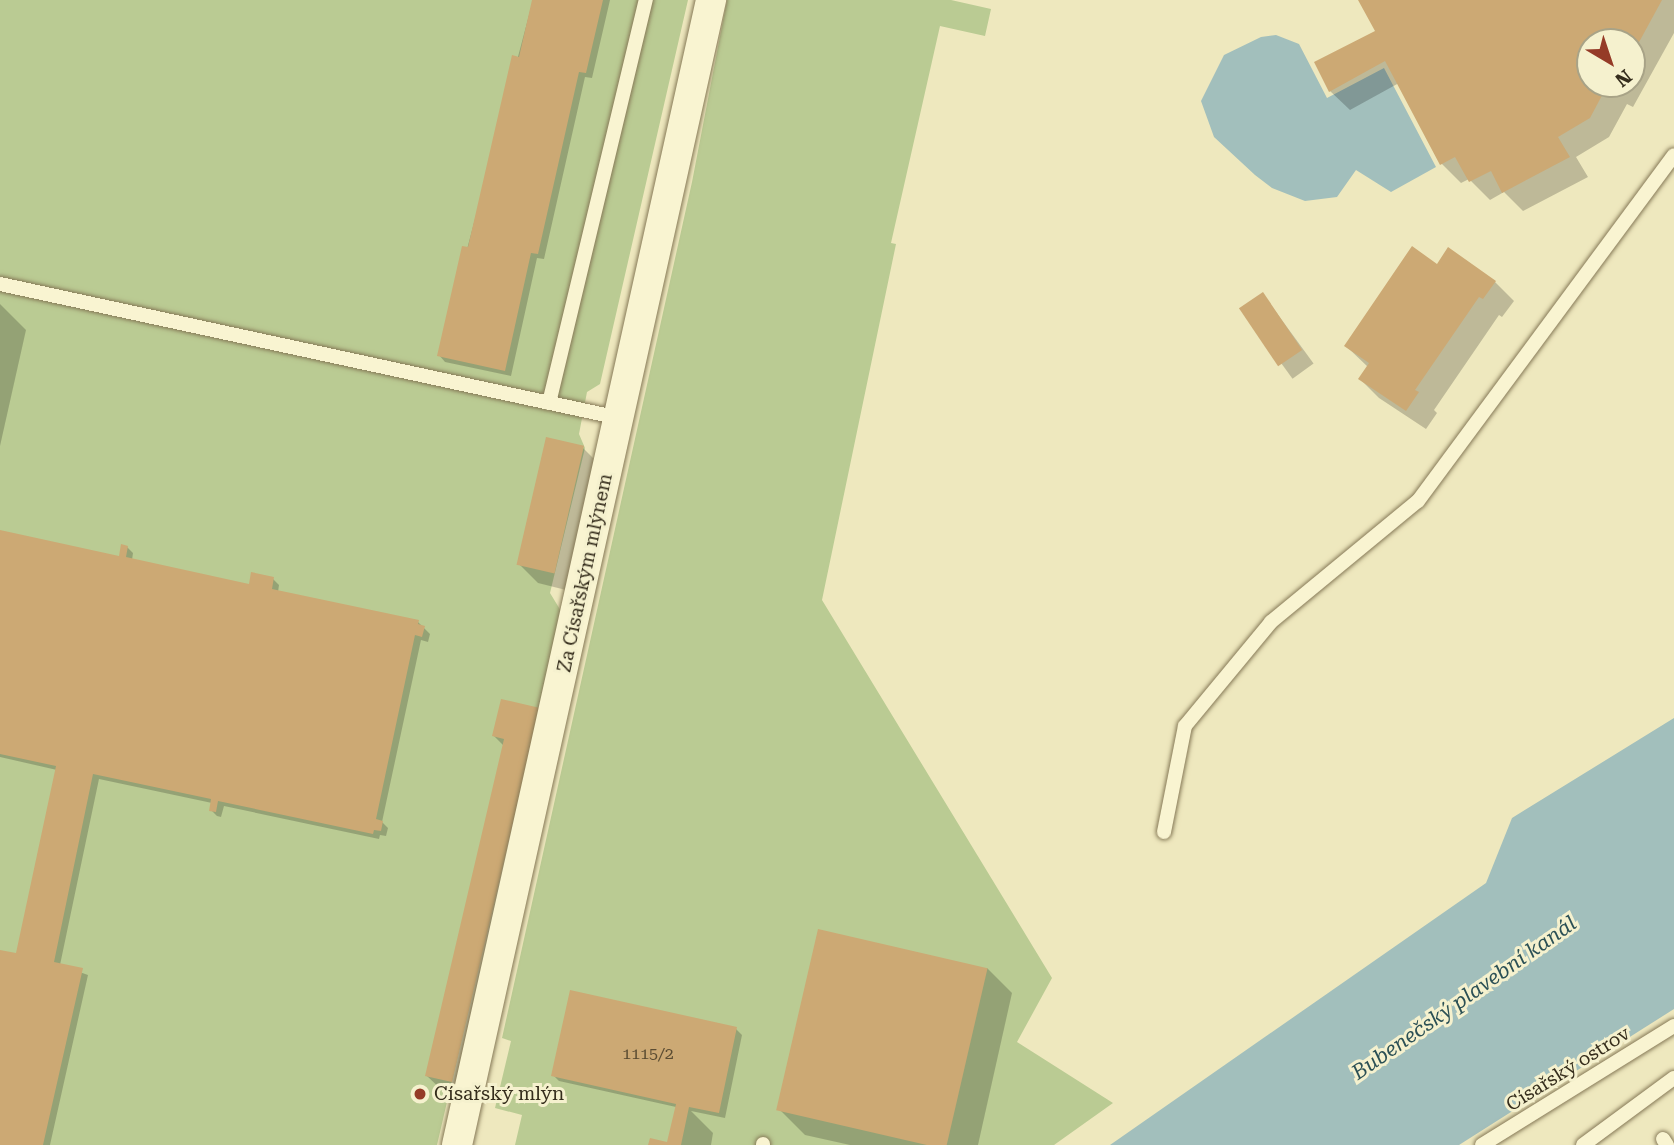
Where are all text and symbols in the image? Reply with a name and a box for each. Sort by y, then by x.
north arrow [1576,28,1646,98]
text: N [1610,65,1636,92]
street label: Za Císařským mlýnem [553,472,617,674]
water label: Bubenečský plavební kanál [1347,911,1581,1085]
street label: Císařský ostrov [1502,1022,1634,1116]
house number: 1115/2 [622,1044,674,1064]
place label: Císařský mlýn [434,1083,564,1105]
marker: Císařský mlýn [412,1086,428,1102]

